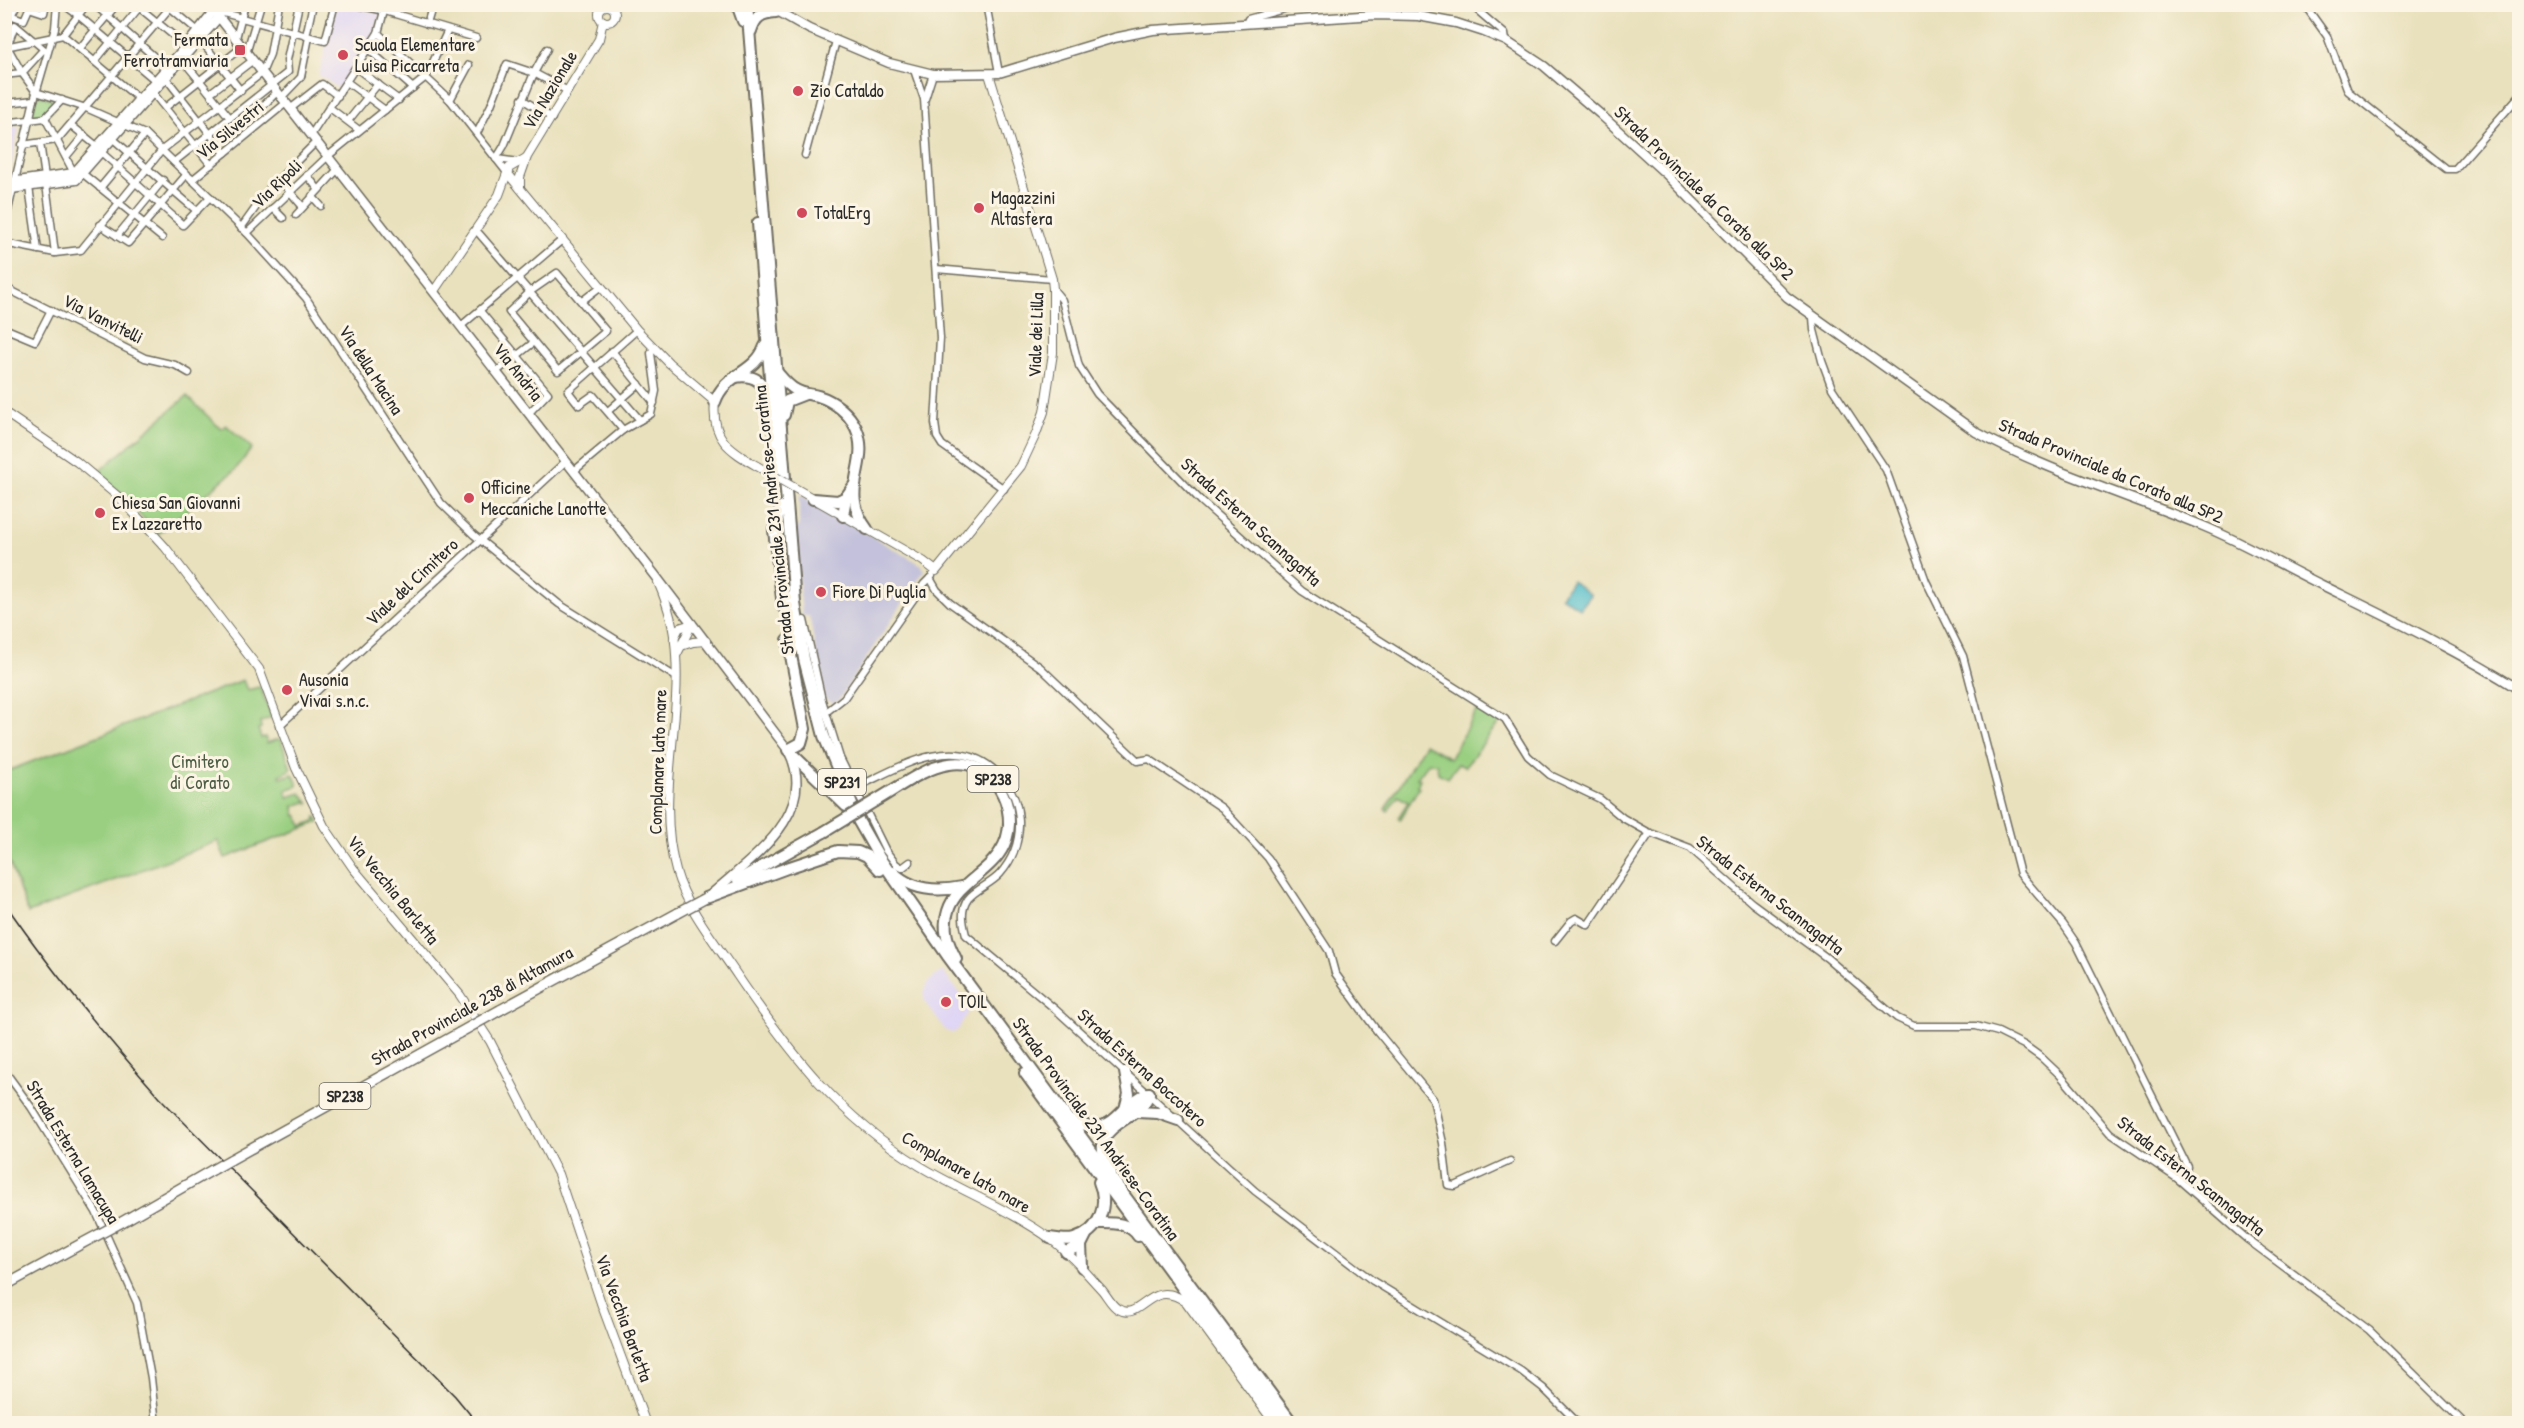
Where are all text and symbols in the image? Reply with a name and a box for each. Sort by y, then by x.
place label: Fermata Ferrotramviaria [123,27,228,73]
place label: Scuola Elementare Luisa Piccarreta [355,32,475,78]
marker: Fermata Ferrotramviaria [233,43,247,57]
street label: Via Nazionale [516,46,583,134]
marker: Scuola Elementare Luisa Piccarreta [336,48,350,62]
place label: Zio Cataldo [810,78,884,103]
marker: Zio Cataldo [791,84,805,98]
street label: Via Silvestri [190,94,269,165]
street label: Strada Provinciale da Corato alla SP2 [1609,100,1800,286]
street label: Via Ripoli [246,153,307,214]
place label: Magazzini Altasfera [991,185,1055,231]
place label: TotalErg [814,200,871,225]
marker: Magazzini Altasfera [972,201,986,215]
marker: TotalErg [795,206,809,220]
street label: Via Vanvitelli [59,288,148,349]
street label: Viale dei Lilla [1022,292,1049,378]
street label: Via della Macina [333,320,410,420]
street label: Via Andria [488,337,549,406]
street label: Strada Provinciale 231 Andriese-Coratina [747,384,800,656]
street label: Strada Provinciale da Corato alla SP2 [1995,412,2228,529]
street label: Strada Esterna Scannagatta [1176,452,1327,592]
place label: Officine Meccaniche Lanotte [481,475,607,521]
place label: Chiesa San Giovanni Ex Lazzaretto [112,490,241,536]
marker: Officine Meccaniche Lanotte [462,491,476,505]
marker: Chiesa San Giovanni Ex Lazzaretto [93,506,107,520]
street label: Viale del Cimitero [360,532,463,631]
place label: Fiore Di Puglia [832,579,926,604]
marker: Fiore Di Puglia [814,585,828,599]
place label: Ausonia Vivai s.n.c. [299,667,369,713]
marker: Ausonia Vivai s.n.c. [280,683,294,697]
street label: Complanare lato mare [642,689,673,835]
park label: Cimitero di Corato [170,749,230,795]
road number: SP238 [968,766,1018,792]
road number: SP231 [818,769,866,795]
street label: Strada Esterna Scannagatta [1691,829,1849,960]
street label: Via Vecchia Barletta [342,830,445,950]
street label: Strada Provinciale 238 di Altamura [366,940,577,1071]
place label: TOIL [958,989,988,1014]
marker: TOIL [939,995,953,1009]
street label: Strada Esterna Boccotero [1072,1003,1212,1133]
street label: Strada Provinciale 231 Andriese-Coratina [1007,1012,1186,1245]
street label: Strada Esterna Lamacupa [21,1075,126,1228]
road number: SP238 [320,1083,370,1109]
street label: Strada Esterna Scannagatta [2112,1110,2270,1241]
street label: Complanare lato mare [897,1124,1035,1219]
street label: Via Vecchia Barletta [590,1251,659,1385]

